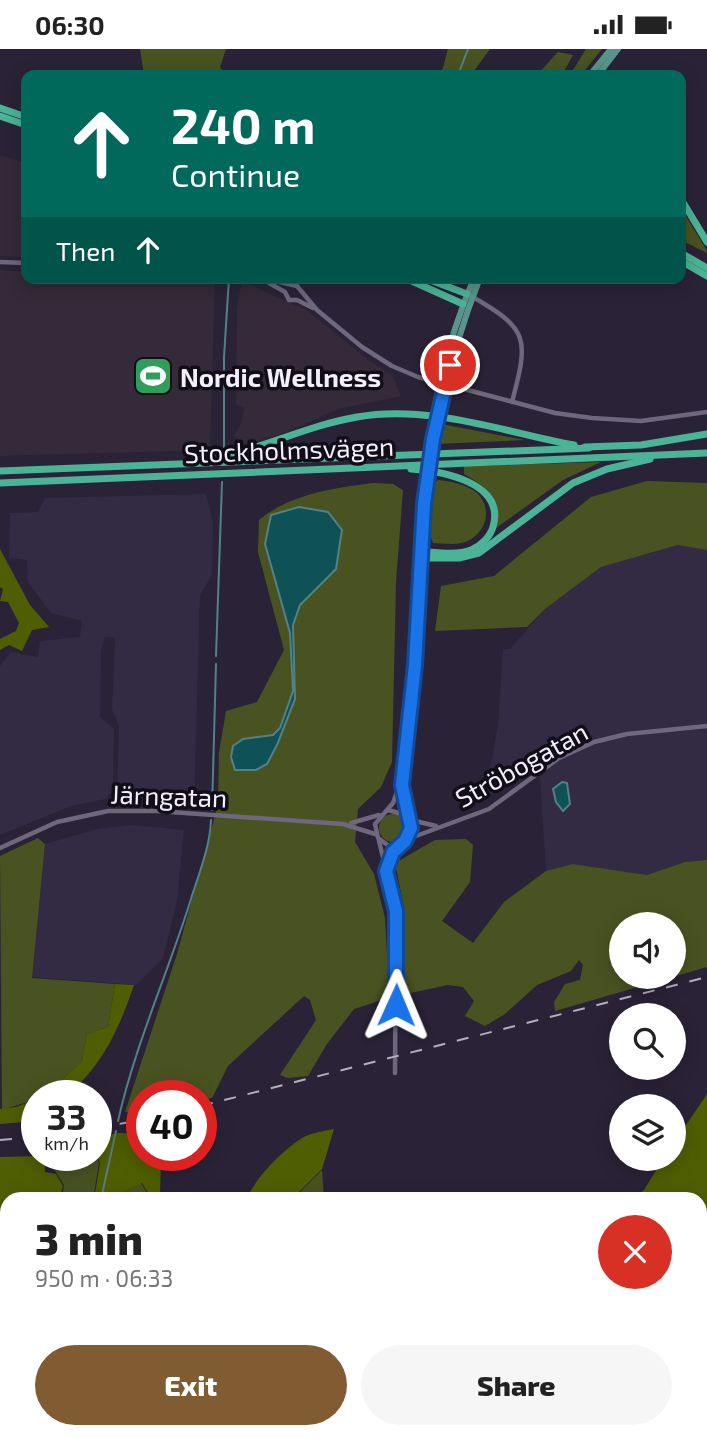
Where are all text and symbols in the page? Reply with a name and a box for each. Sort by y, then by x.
text: 06:30 [35,9,105,40]
text: 240 m [171,95,315,154]
icon: ahead [56,98,147,189]
text: Continue [171,155,300,193]
icon: ahead [129,231,167,269]
text: Then [56,235,115,266]
pin [420,335,480,395]
icon: arrive [431,346,469,384]
sports icon: Nordic Wellness [132,355,174,397]
place label: Nordic Wellness [180,361,381,392]
street label: Stockholmsvägen [184,430,394,468]
street label: Ströbogatan [449,715,593,813]
street label: Järngatan [110,777,228,813]
map controls [609,912,686,1171]
button: sound [609,912,686,989]
position arrow [359,968,433,1042]
button: search [609,1003,686,1080]
speed limit sign: 40 [126,1080,217,1171]
button: layers [609,1094,686,1171]
text: 33 [47,1095,86,1137]
text: km/h [44,1132,89,1154]
text: 3 min [35,1213,143,1263]
button: close [598,1215,672,1289]
text: 950 m · 06:33 [35,1264,173,1292]
button: Exit [35,1345,347,1425]
button: Share [361,1345,672,1425]

